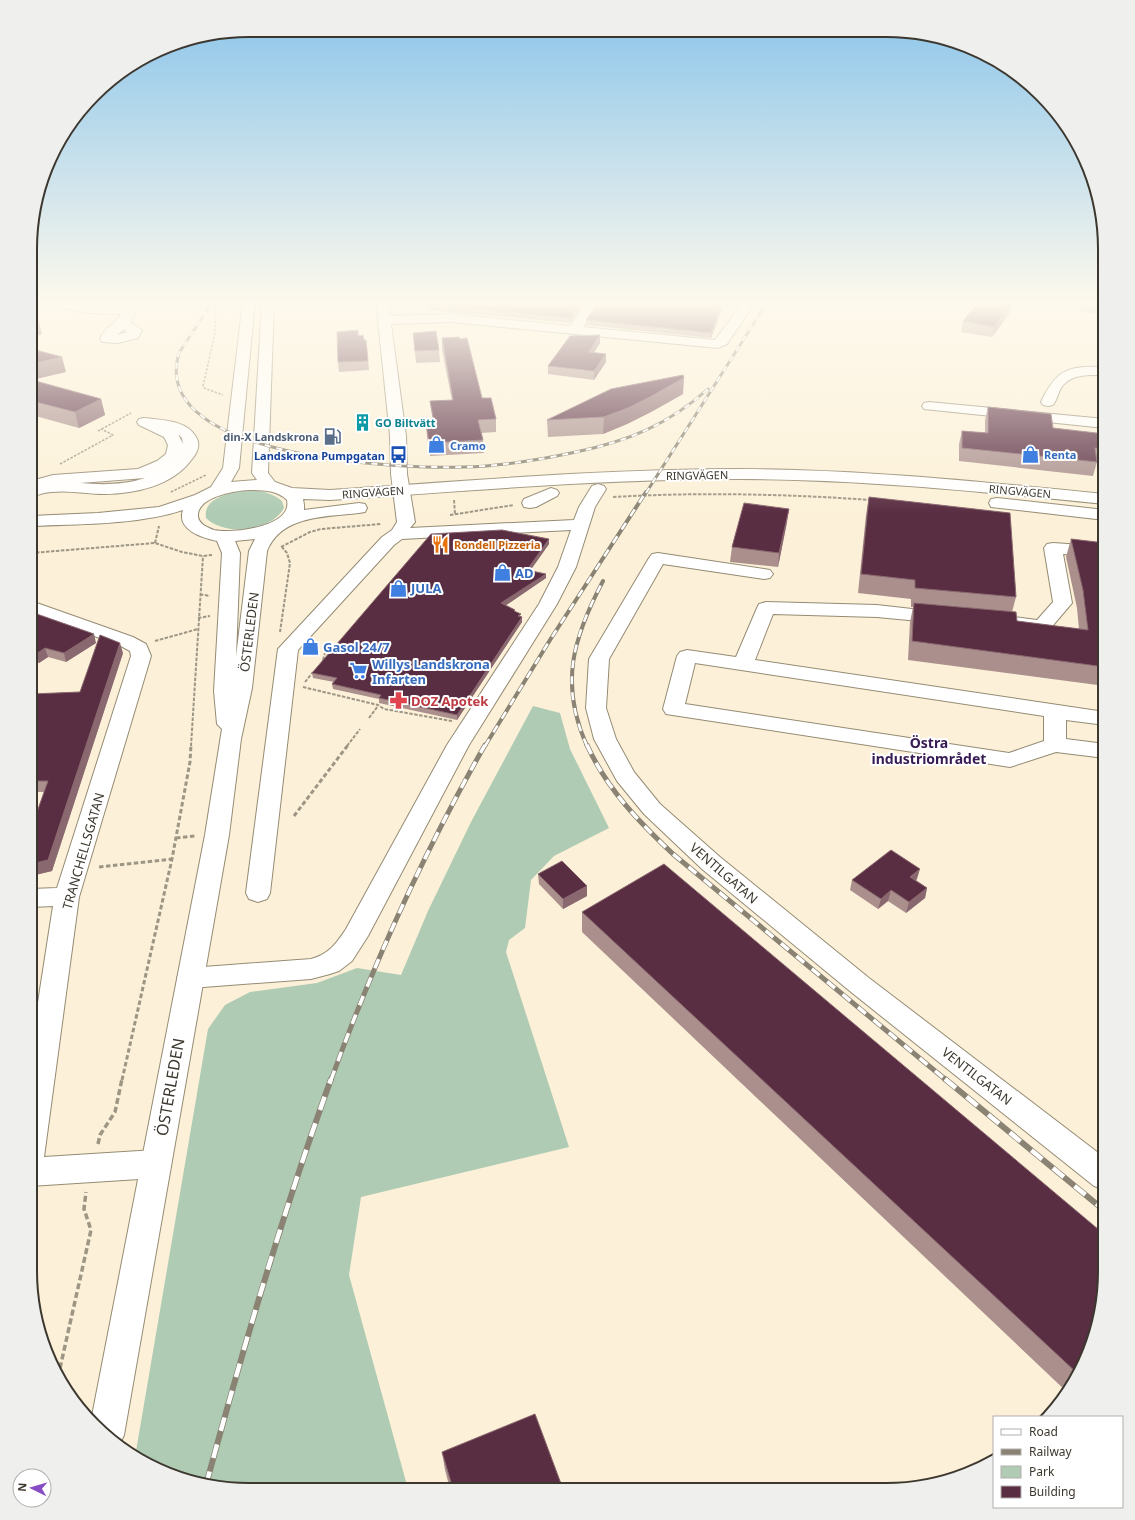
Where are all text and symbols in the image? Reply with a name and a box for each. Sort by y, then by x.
building icon: GO Biltvätt [352,412,372,432]
place label: GO Biltvätt [375,415,436,430]
fuel station icon: din-X Landskrona [322,426,342,446]
place label: din-X Landskrona [223,429,319,444]
shop icon: Cramo [427,435,447,455]
place label: Cramo [450,438,486,453]
shop icon: Renta [1021,444,1041,464]
bus stop icon: Landskrona Pumpgatan [388,445,408,465]
place label: Renta [1044,447,1076,462]
place label: Landskrona Pumpgatan [254,448,385,463]
street label: RINGVÄGEN [666,467,728,483]
street label: RINGVÄGEN [988,481,1052,501]
street label: RINGVÄGEN [341,482,405,502]
restaurant icon: Rondell Pizzeria [431,534,451,554]
place label: Rondell Pizzeria [454,537,541,552]
shop icon: AD [492,563,512,583]
place label: AD [515,564,534,582]
shop icon: JULA [388,578,408,598]
place label: JULA [410,579,441,597]
street label: ÖSTERLEDEN [235,591,263,673]
shop icon: Gasol 24/7 [300,637,320,657]
place label: Gasol 24/7 [323,638,390,656]
place label: Willys Landskrona Infarten [372,655,490,688]
supermarket icon: Willys Landskrona Infarten [349,661,369,681]
pharmacy icon: DOZ Apotek [388,691,408,711]
place label: DOZ Apotek [411,692,489,710]
district label: Östra industriområdet [872,733,986,768]
street label: TRANCHELLSGATAN [58,790,108,912]
street label: VENTILGATAN [686,838,762,908]
street label: ÖSTERLEDEN [151,1036,189,1138]
street label: VENTILGATAN [938,1043,1016,1109]
legend [993,1416,1123,1508]
text: Road [1029,1423,1058,1440]
text: Railway [1029,1443,1073,1460]
text: Park [1029,1463,1055,1480]
north arrow [12,1468,52,1508]
text: N [14,1482,29,1492]
text: Building [1029,1483,1076,1500]

